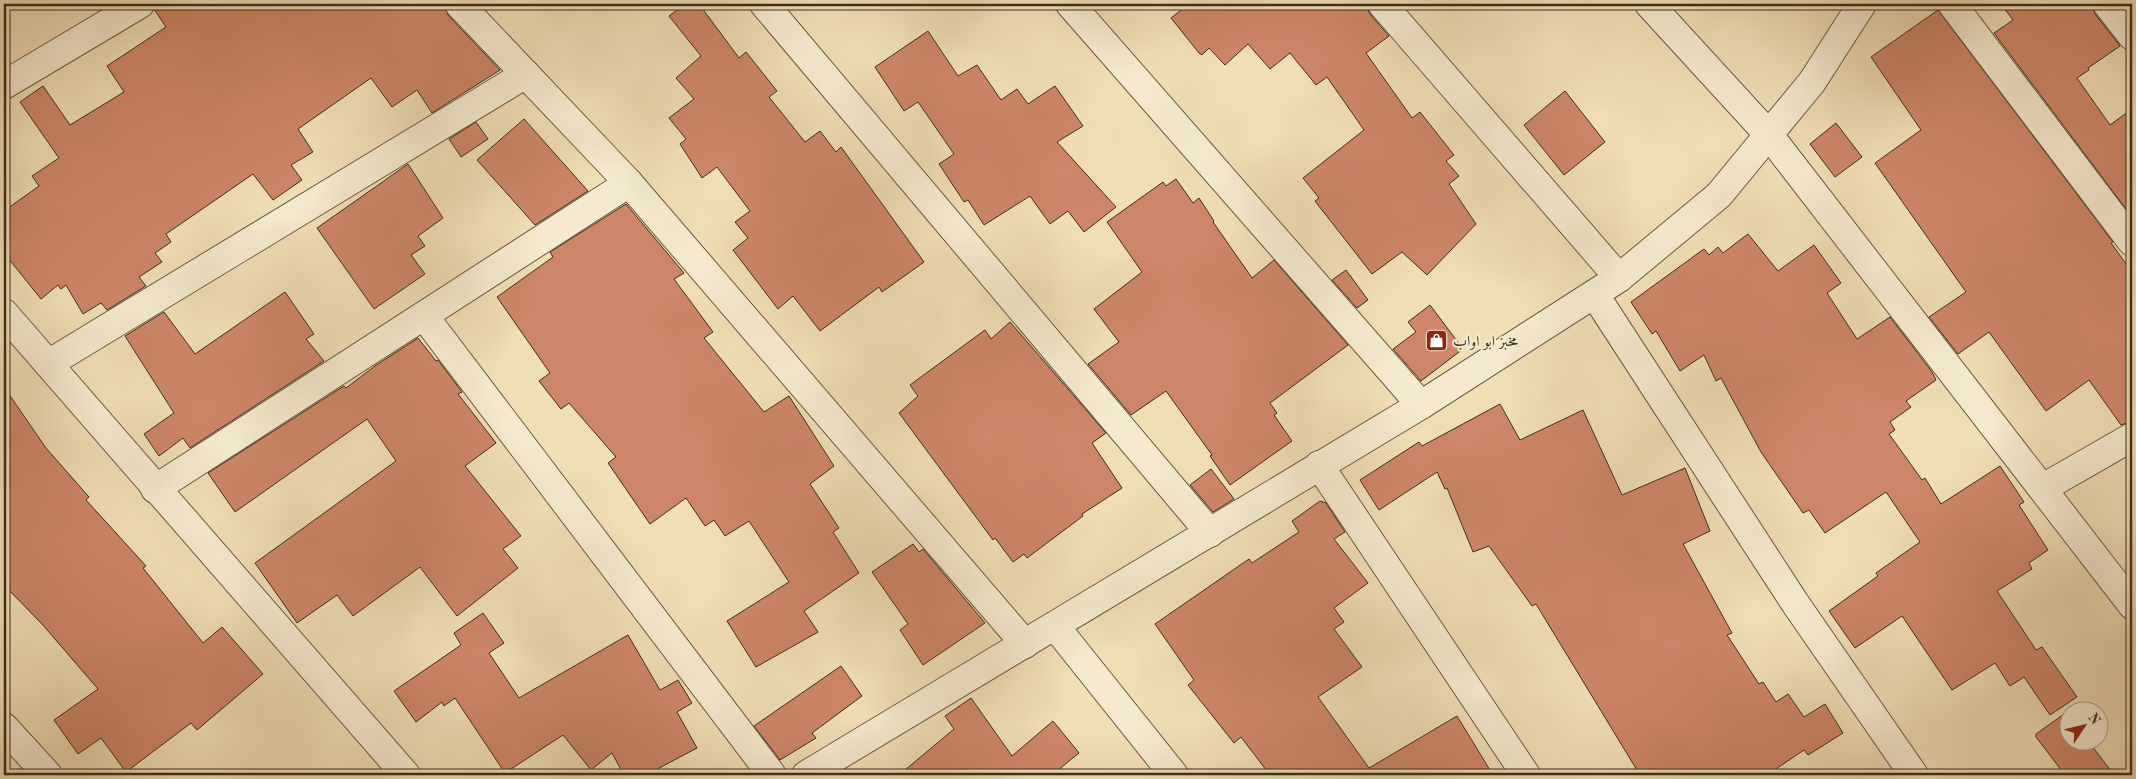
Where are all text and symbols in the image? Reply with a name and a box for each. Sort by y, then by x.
shop icon: مخبز ابو اواب [1425,329,1449,353]
place label: مخبز ابو اواب [1453,335,1518,350]
north arrow [2058,702,2108,752]
text: N [2085,711,2103,728]

